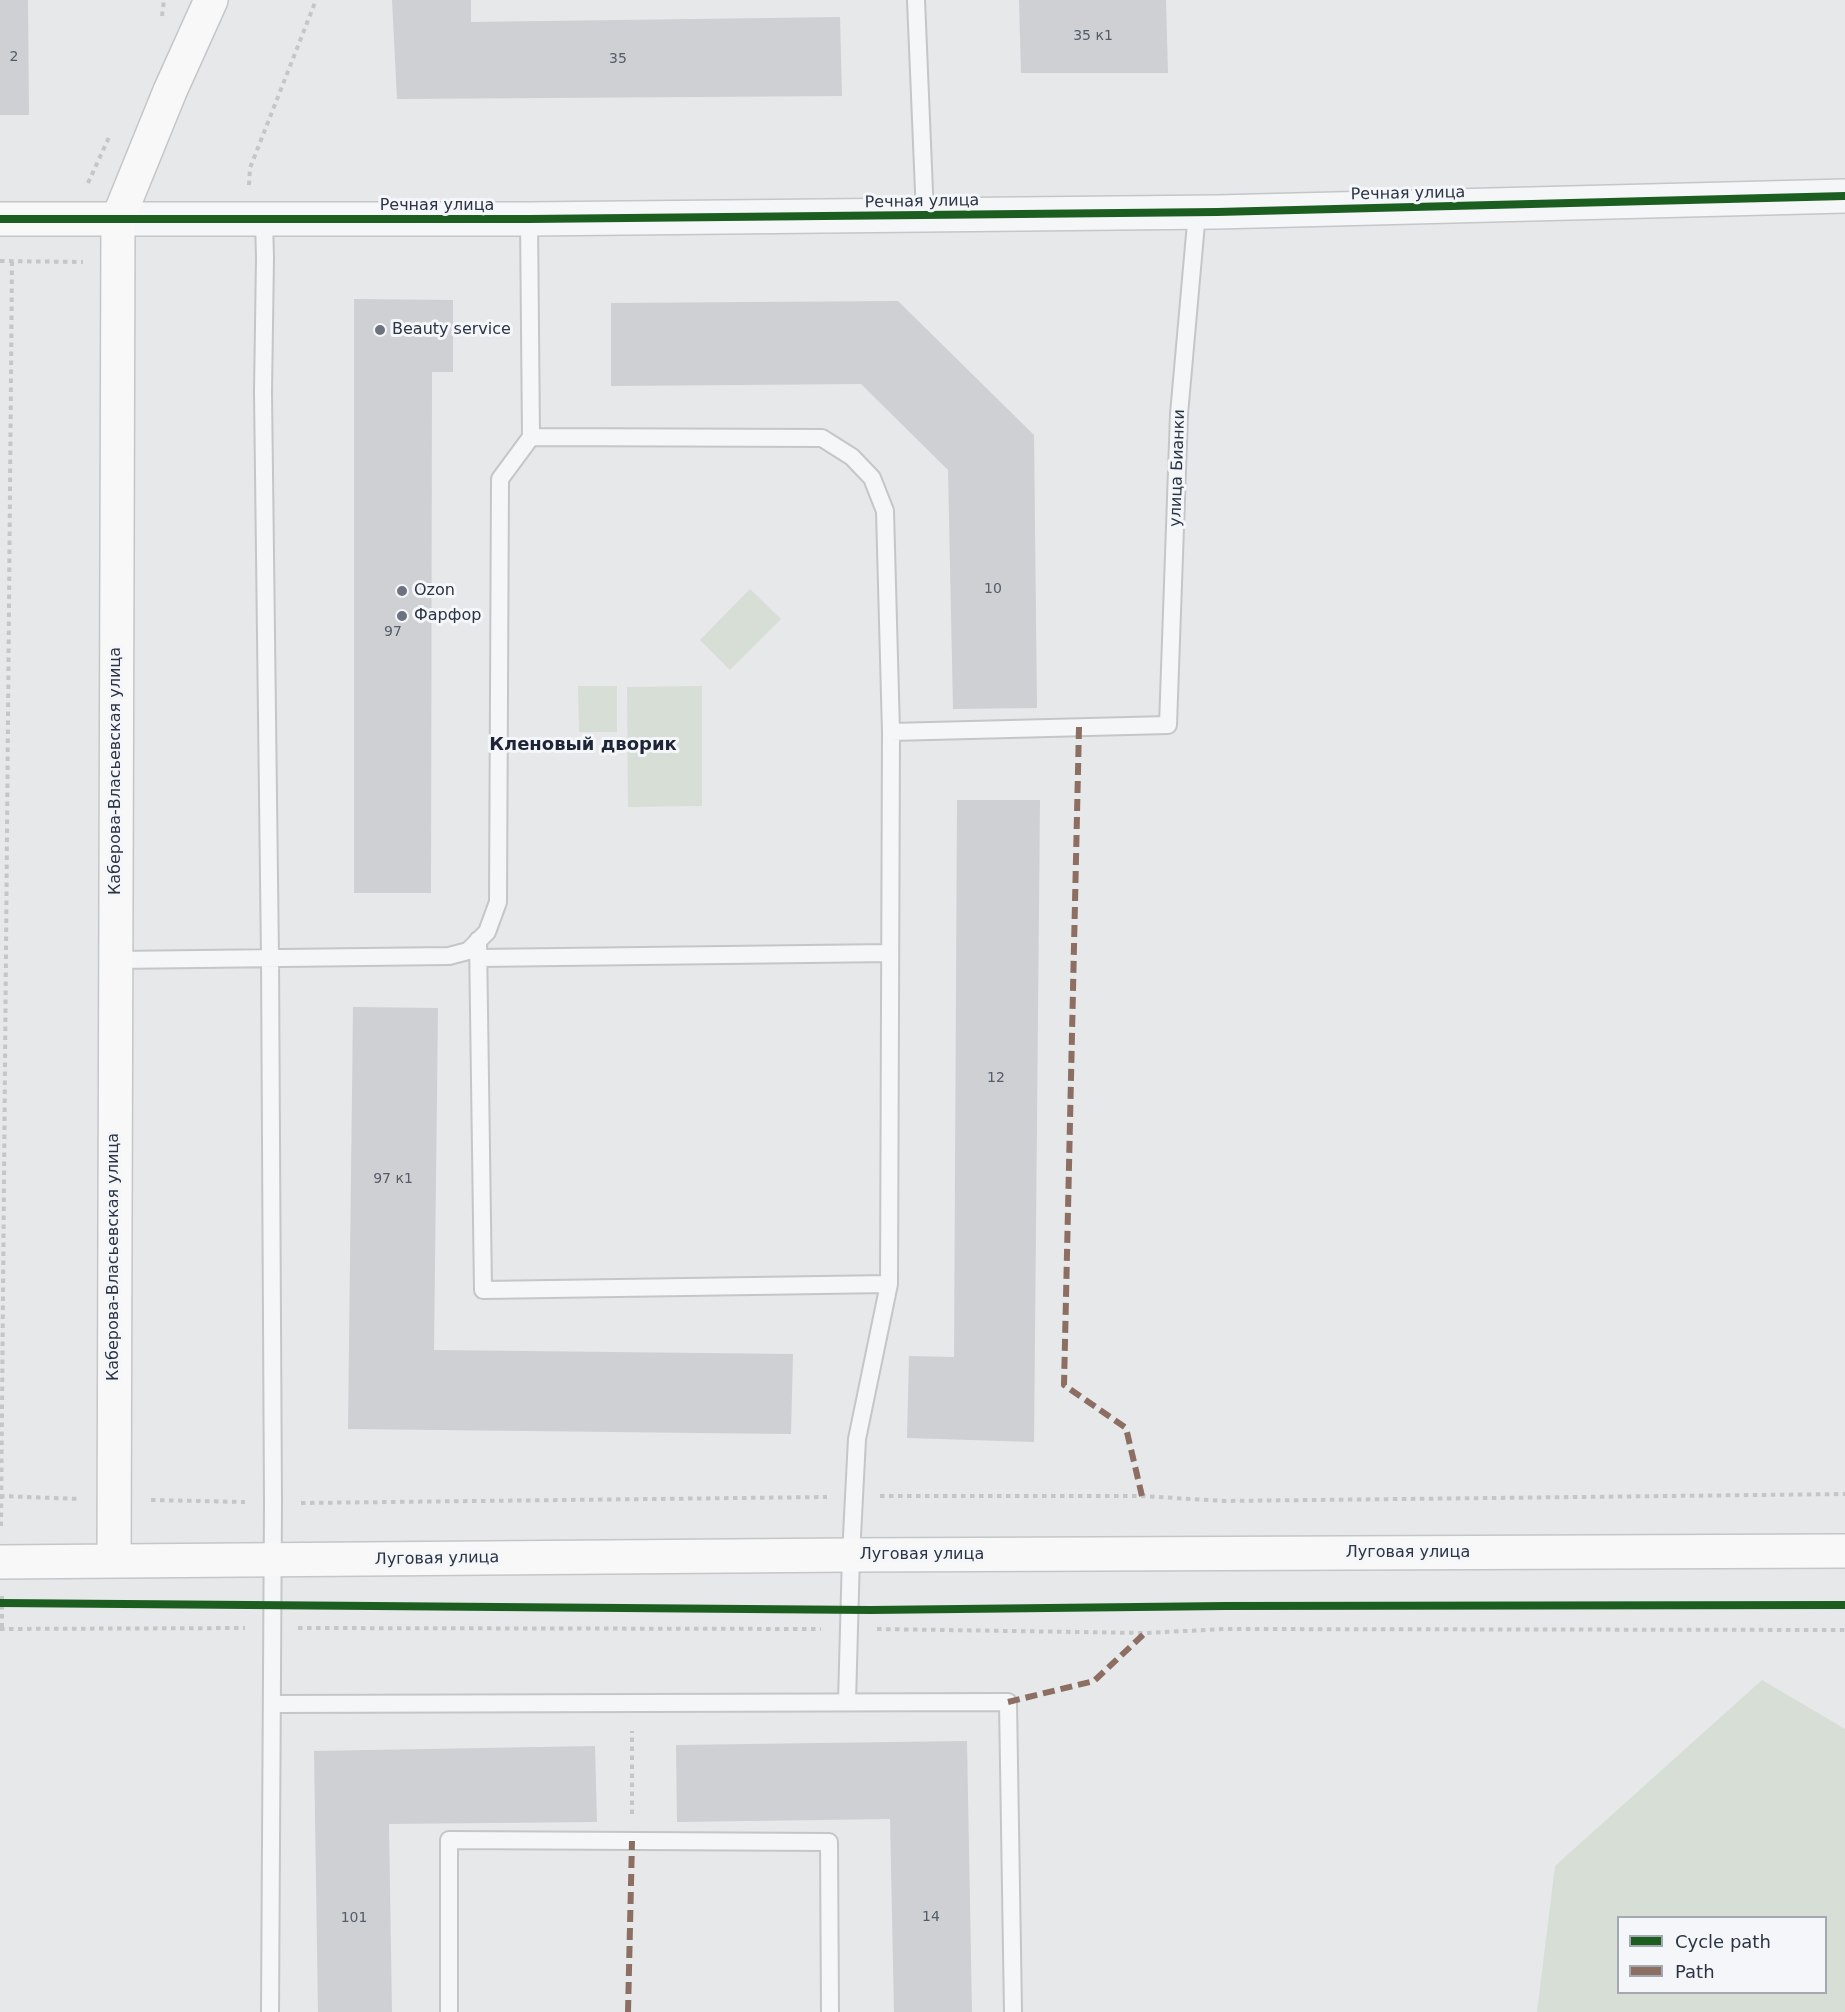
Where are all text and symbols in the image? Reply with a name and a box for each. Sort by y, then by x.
house number: 35 к1 [1073,28,1113,44]
house number: 2 [10,49,18,65]
house number: 35 [609,51,627,67]
street label: Речная улица [1350,183,1466,205]
street label: Речная улица [864,191,980,213]
street label: Речная улица [380,196,494,216]
place label: Beauty service [392,320,511,340]
marker: Beauty service [373,323,387,337]
street label: улица Бианки [1166,409,1190,527]
place label: Ozon [414,581,455,601]
house number: 10 [984,581,1002,597]
marker: Ozon [395,584,409,598]
place label: Фарфор [414,606,481,626]
marker: Фарфор [395,609,409,623]
house number: 97 [384,624,402,640]
street label: Каберова-Власьевская улица [106,647,126,895]
district label: Кленовый дворик [489,734,677,756]
house number: 12 [987,1070,1005,1086]
street label: Каберова-Власьевская улица [104,1133,124,1381]
house number: 97 к1 [373,1171,413,1187]
street label: Луговая улица [1346,1543,1470,1563]
street label: Луговая улица [860,1545,984,1565]
street label: Луговая улица [375,1548,499,1570]
house number: 14 [922,1909,940,1925]
house number: 101 [341,1910,367,1926]
legend [1617,1916,1827,1994]
text: Cycle path [1675,1931,1771,1952]
text: Path [1675,1961,1715,1982]

